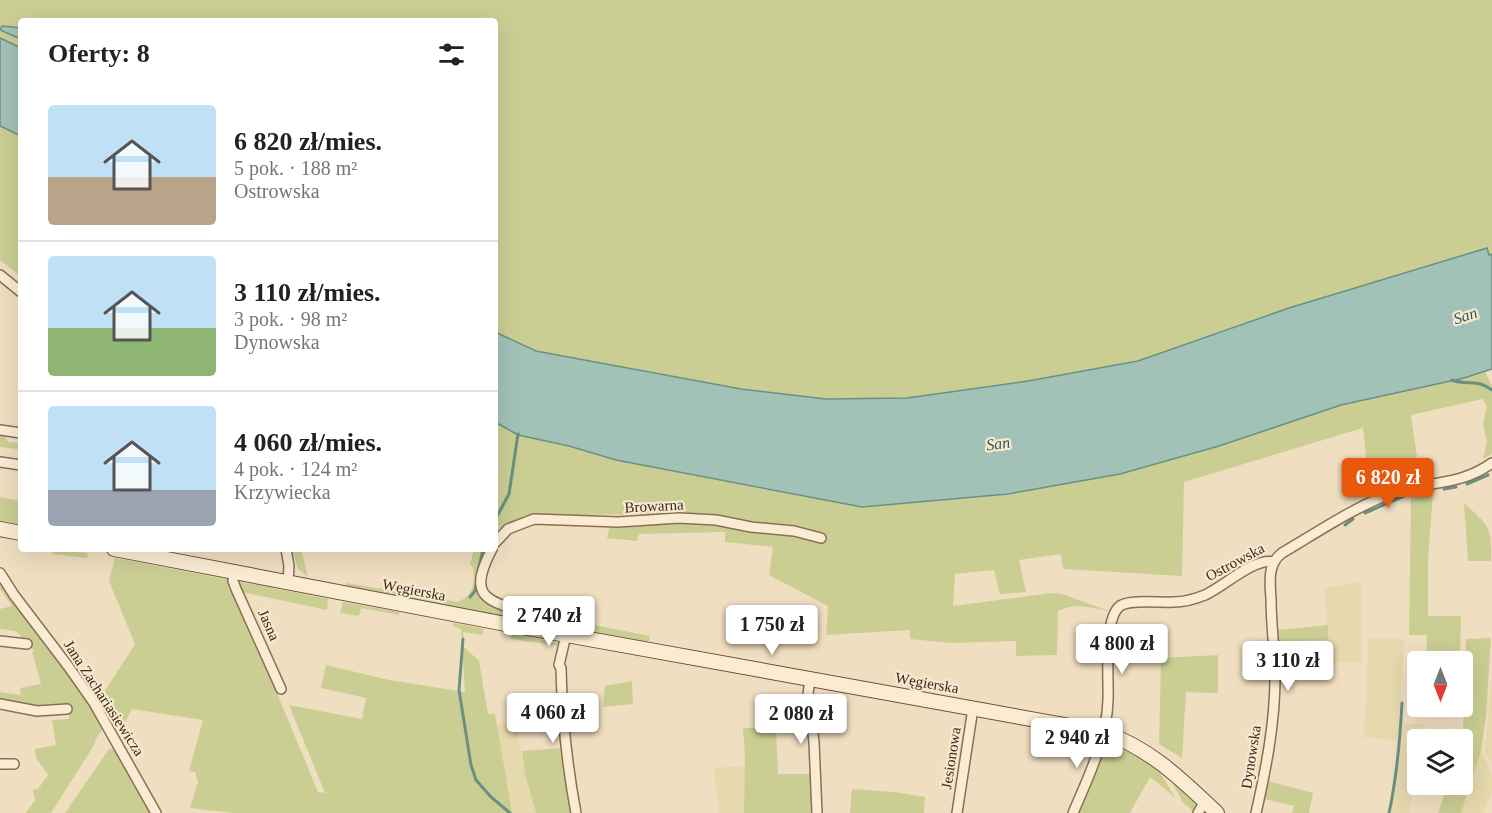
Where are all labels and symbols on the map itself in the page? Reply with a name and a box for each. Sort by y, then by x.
water label: San [1451,304,1479,327]
water label: San [985,433,1011,454]
pin: 6 820 zł [1326,458,1450,509]
street label: Browarna [624,496,684,516]
street label: Ostrowska [1203,540,1267,584]
street label: Węgierska [381,576,447,604]
pin: 2 740 zł [487,596,611,647]
pin: 1 750 zł [710,605,834,656]
street label: Jasna [255,607,283,643]
pin: 4 800 zł [1060,624,1184,675]
street label: Jana Zachariasiewicza [61,637,148,759]
pin: 3 110 zł [1226,641,1350,692]
north arrow [1407,651,1473,717]
street label: Węgierska [894,670,960,697]
pin: 4 060 zł [491,693,615,744]
pin: 2 080 zł [739,694,863,745]
pin: 2 940 zł [1015,718,1139,769]
street label: Dynowska [1238,724,1264,790]
street label: Jesionowa [938,726,964,790]

